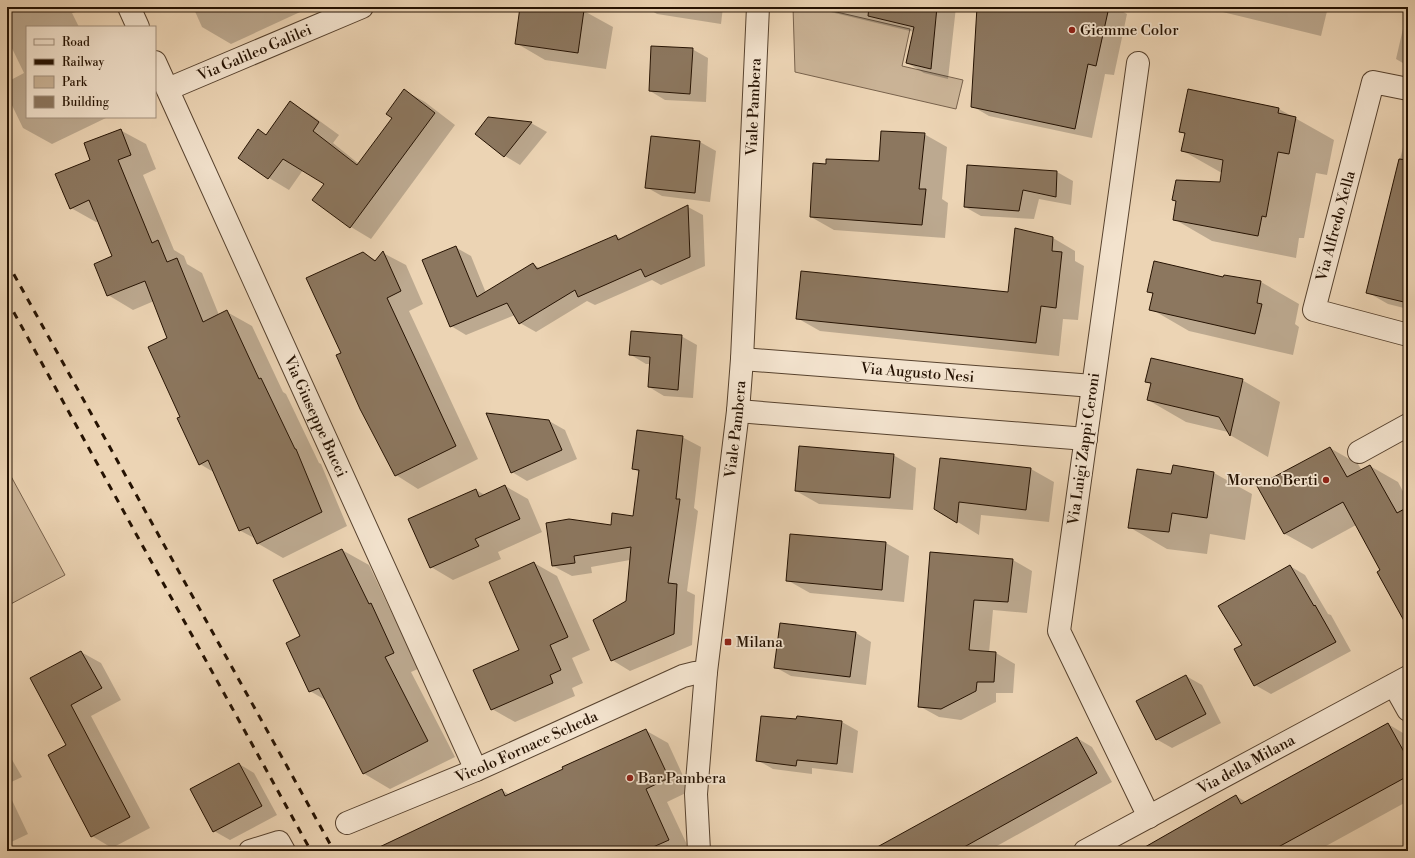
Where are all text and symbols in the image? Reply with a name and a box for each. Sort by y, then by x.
street label: Via Galileo Galilei [194,20,315,85]
place label: Giemme Color [1080,21,1179,40]
marker: Giemme Color [1067,25,1077,35]
legend [26,26,156,118]
text: Road [62,35,90,50]
text: Railway [62,55,104,70]
street label: Viale Pambera [742,57,765,157]
text: Park [62,75,88,90]
text: Building [61,95,110,110]
street label: Via Alfredo Xella [1312,168,1360,284]
street label: Via Giuseppe Bucci [279,352,351,480]
street label: Via Augusto Nesi [859,359,975,386]
street label: Via Luigi Zappi Ceroni [1064,371,1104,528]
street label: Viale Pambera [720,379,750,480]
place label: Moreno Berti [1227,471,1318,490]
marker: Moreno Berti [1321,475,1331,485]
place label: Milana [736,633,783,652]
marker: Milana [723,637,733,647]
street label: Vicolo Fornace Scheda [451,706,601,787]
street label: Via della Milana [1193,730,1299,799]
place label: Bar Pambera [637,769,726,788]
marker: Bar Pambera [625,773,635,783]

